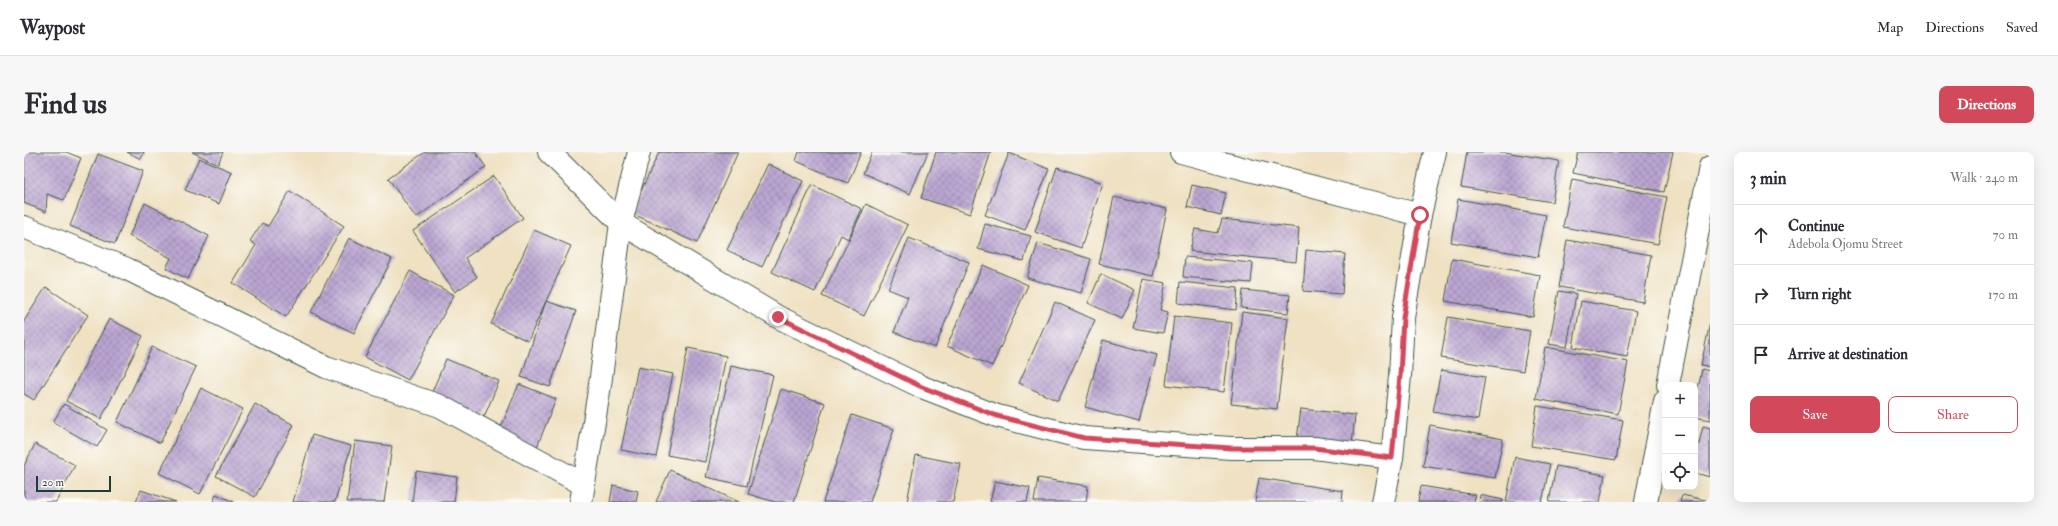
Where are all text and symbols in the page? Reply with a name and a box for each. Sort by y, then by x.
text: Waypost [20,16,85,40]
text: Map [1877,19,1903,36]
text: Directions [1925,19,1984,36]
text: Saved [2006,19,2038,36]
button: Directions [1939,86,2034,123]
text: Find us [24,87,107,122]
text: 3 min [1750,168,1787,189]
text: Walk · 240 m [1950,170,2018,186]
route start [1411,206,1429,224]
text: Continue [1788,217,1844,236]
icon: ahead [1750,224,1772,246]
text: 70 m [1993,227,2018,243]
text: Adebola Ojomu Street [1788,236,1903,252]
icon: right [1750,284,1772,306]
text: Turn right [1788,285,1851,304]
text: 170 m [1988,287,2018,303]
route end [769,308,787,326]
icon: arrive [1750,344,1772,366]
text: Arrive at destination [1788,345,1908,364]
map controls [1662,382,1698,490]
button: + [1662,382,1698,418]
button: Save [1750,396,1880,433]
button: Share [1888,396,2018,433]
button: − [1662,418,1698,454]
button: locate [1662,454,1698,490]
scale bar [36,474,111,493]
text: 20 m [42,476,64,489]

